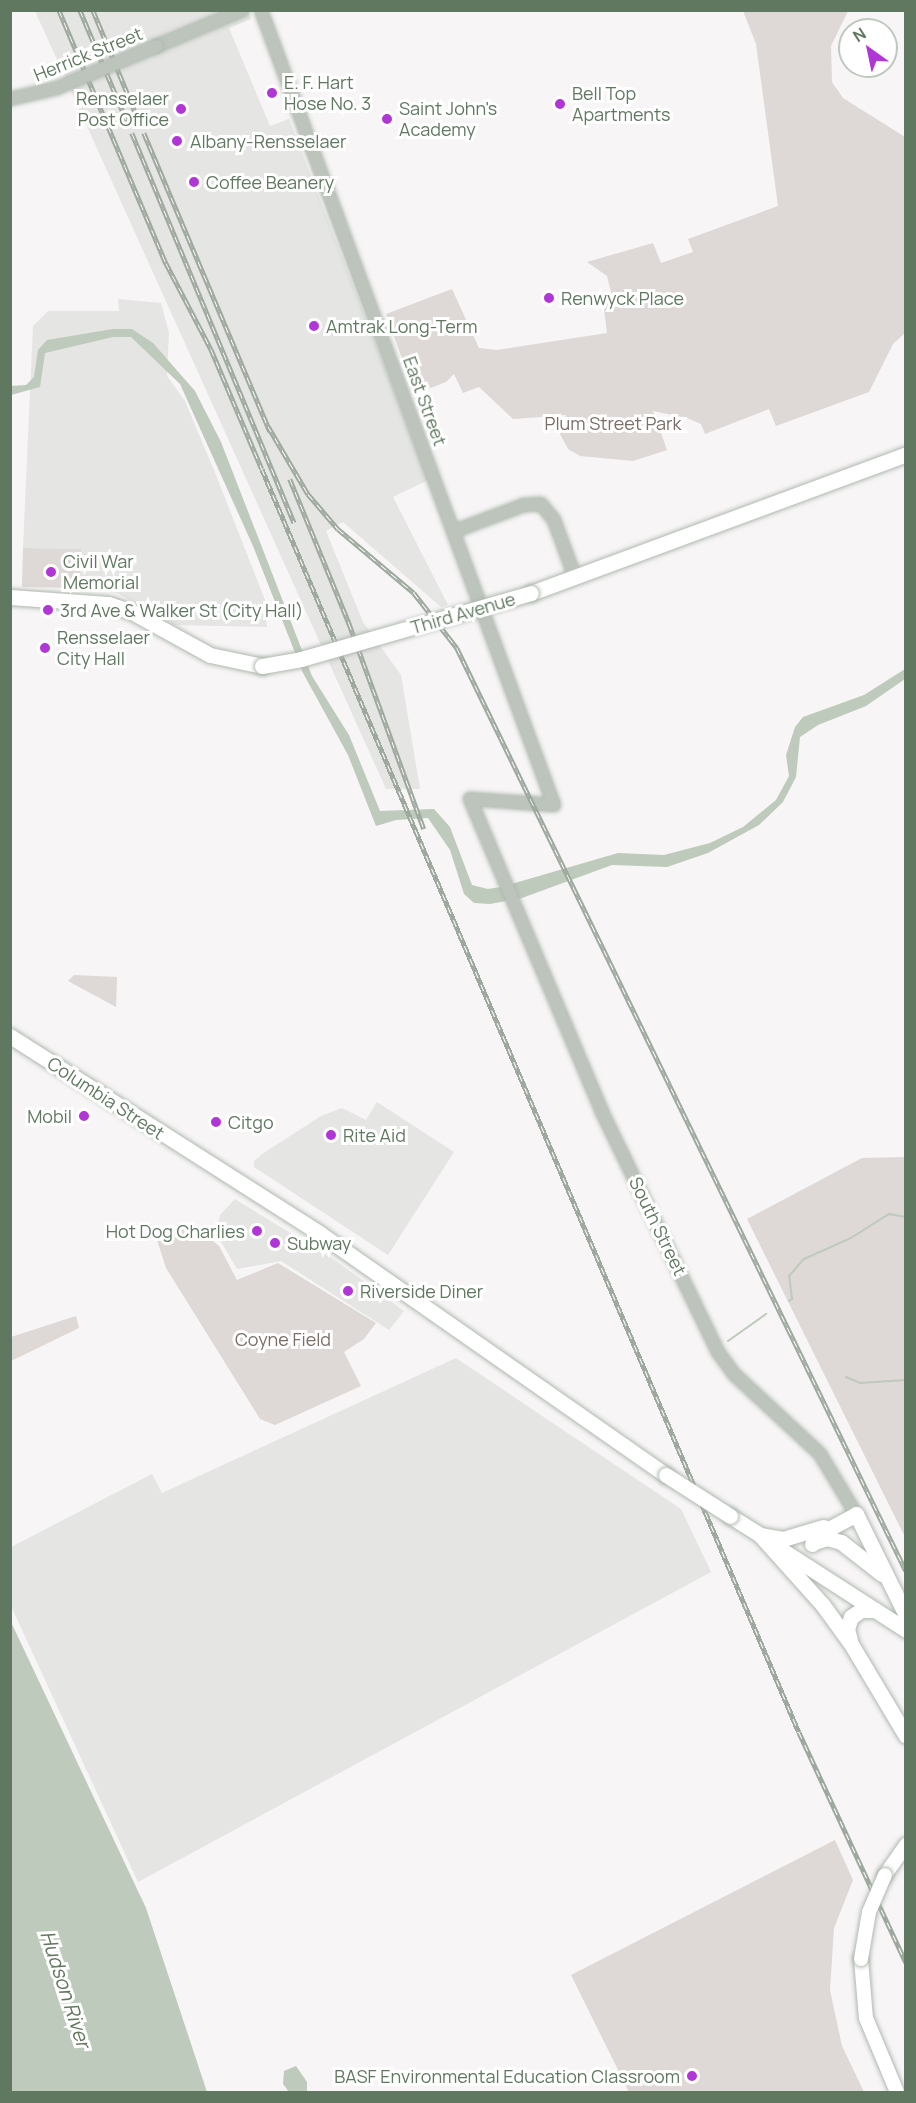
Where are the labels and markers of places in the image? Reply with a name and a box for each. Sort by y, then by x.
place label: E. F. Hart Hose No. 3 [284,72,371,115]
place label: Bell Top Apartments [572,83,671,125]
marker: E. F. Hart Hose No. 3 [265,86,279,100]
place label: Rensselaer Post Office [76,88,169,130]
marker: Bell Top Apartments [553,97,567,111]
place label: Saint John's Academy [399,98,497,140]
marker: Rensselaer Post Office [174,102,188,116]
marker: Saint John's Academy [380,112,394,126]
place label: Albany-Rensselaer [190,130,347,152]
marker: Albany-Rensselaer [168,132,186,150]
place label: Coffee Beanery [206,171,334,193]
marker: Coffee Beanery [187,175,201,189]
place label: Renwyck Place [561,287,684,309]
marker: Renwyck Place [542,291,556,305]
place label: Amtrak Long-Term [326,315,477,337]
marker: Amtrak Long-Term [307,319,321,333]
place label: Civil War Memorial [63,551,139,594]
marker: Civil War Memorial [44,565,58,579]
place label: 3rd Ave & Walker St (City Hall) [60,599,303,621]
marker: 3rd Ave & Walker St (City Hall) [41,603,55,617]
place label: Rensselaer City Hall [57,627,150,670]
marker: Rensselaer City Hall [38,641,52,655]
place label: Mobil [27,1105,72,1127]
marker: Mobil [77,1109,91,1123]
place label: Citgo [228,1111,274,1133]
marker: Citgo [209,1115,223,1129]
place label: Rite Aid [343,1124,406,1146]
marker: Rite Aid [324,1128,338,1142]
place label: Hot Dog Charlies [106,1220,245,1242]
marker: Hot Dog Charlies [250,1224,264,1238]
place label: Subway [287,1232,351,1254]
marker: Subway [268,1236,282,1250]
place label: Riverside Diner [360,1280,483,1302]
marker: Riverside Diner [341,1284,355,1298]
place label: BASF Environmental Education Classroom [334,2065,680,2087]
marker: BASF Environmental Education Classroom [685,2069,699,2083]

